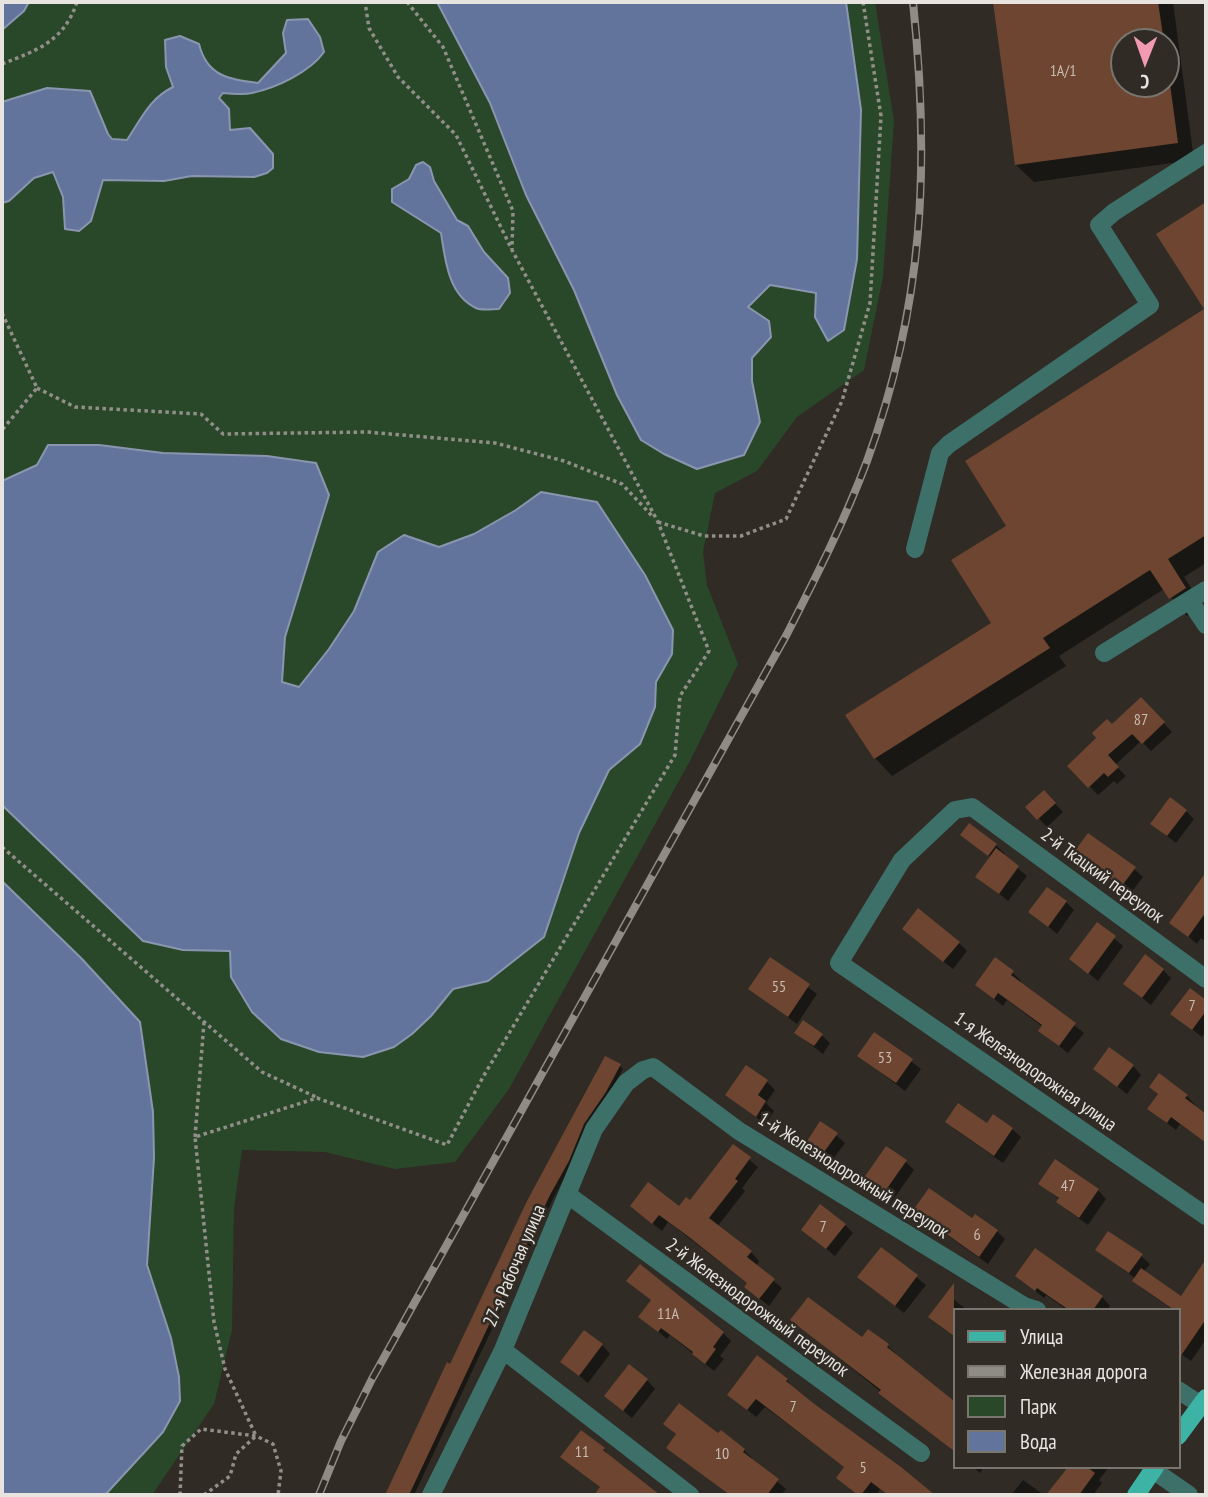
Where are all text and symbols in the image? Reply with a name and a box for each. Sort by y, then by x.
north arrow [1110,28,1180,98]
house number: 1А/1 [1050,61,1076,81]
text: С [1140,70,1149,94]
house number: 87 [1134,710,1148,730]
street label: 2-й Ткацкий переулок [1036,824,1168,928]
house number: 55 [772,977,786,997]
house number: 7 [1188,996,1196,1016]
street label: 1-я Железнодорожная улица [949,1007,1121,1137]
house number: 53 [878,1048,892,1068]
street label: 1-й Железнодорожный переулок [753,1108,953,1244]
house number: 47 [1061,1176,1075,1196]
street label: 27-я Рабочая улица [479,1201,551,1331]
house number: 7 [819,1217,827,1237]
house number: 6 [973,1225,981,1245]
street label: 2-й Железнодорожный переулок [661,1234,853,1382]
house number: 11А [657,1304,679,1324]
legend [953,1308,1180,1469]
text: Улица [1020,1323,1063,1350]
text: Железная дорога [1020,1358,1147,1385]
text: Парк [1020,1393,1057,1420]
house number: 7 [789,1397,797,1417]
text: Вода [1020,1428,1057,1455]
house number: 11 [575,1442,589,1462]
house number: 10 [715,1444,729,1464]
house number: 5 [859,1458,867,1478]

